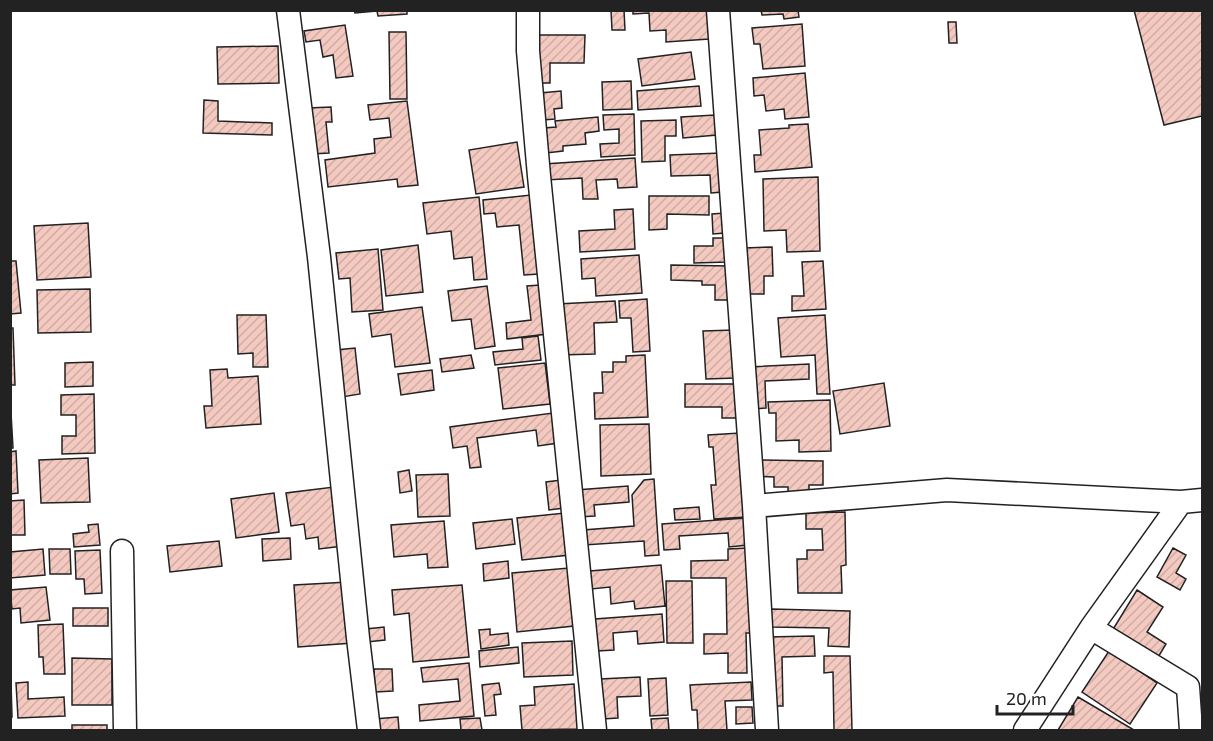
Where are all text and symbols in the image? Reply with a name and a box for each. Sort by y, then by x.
scale bar [997,678,1074,716]
text: 20 m [1006,687,1047,709]

